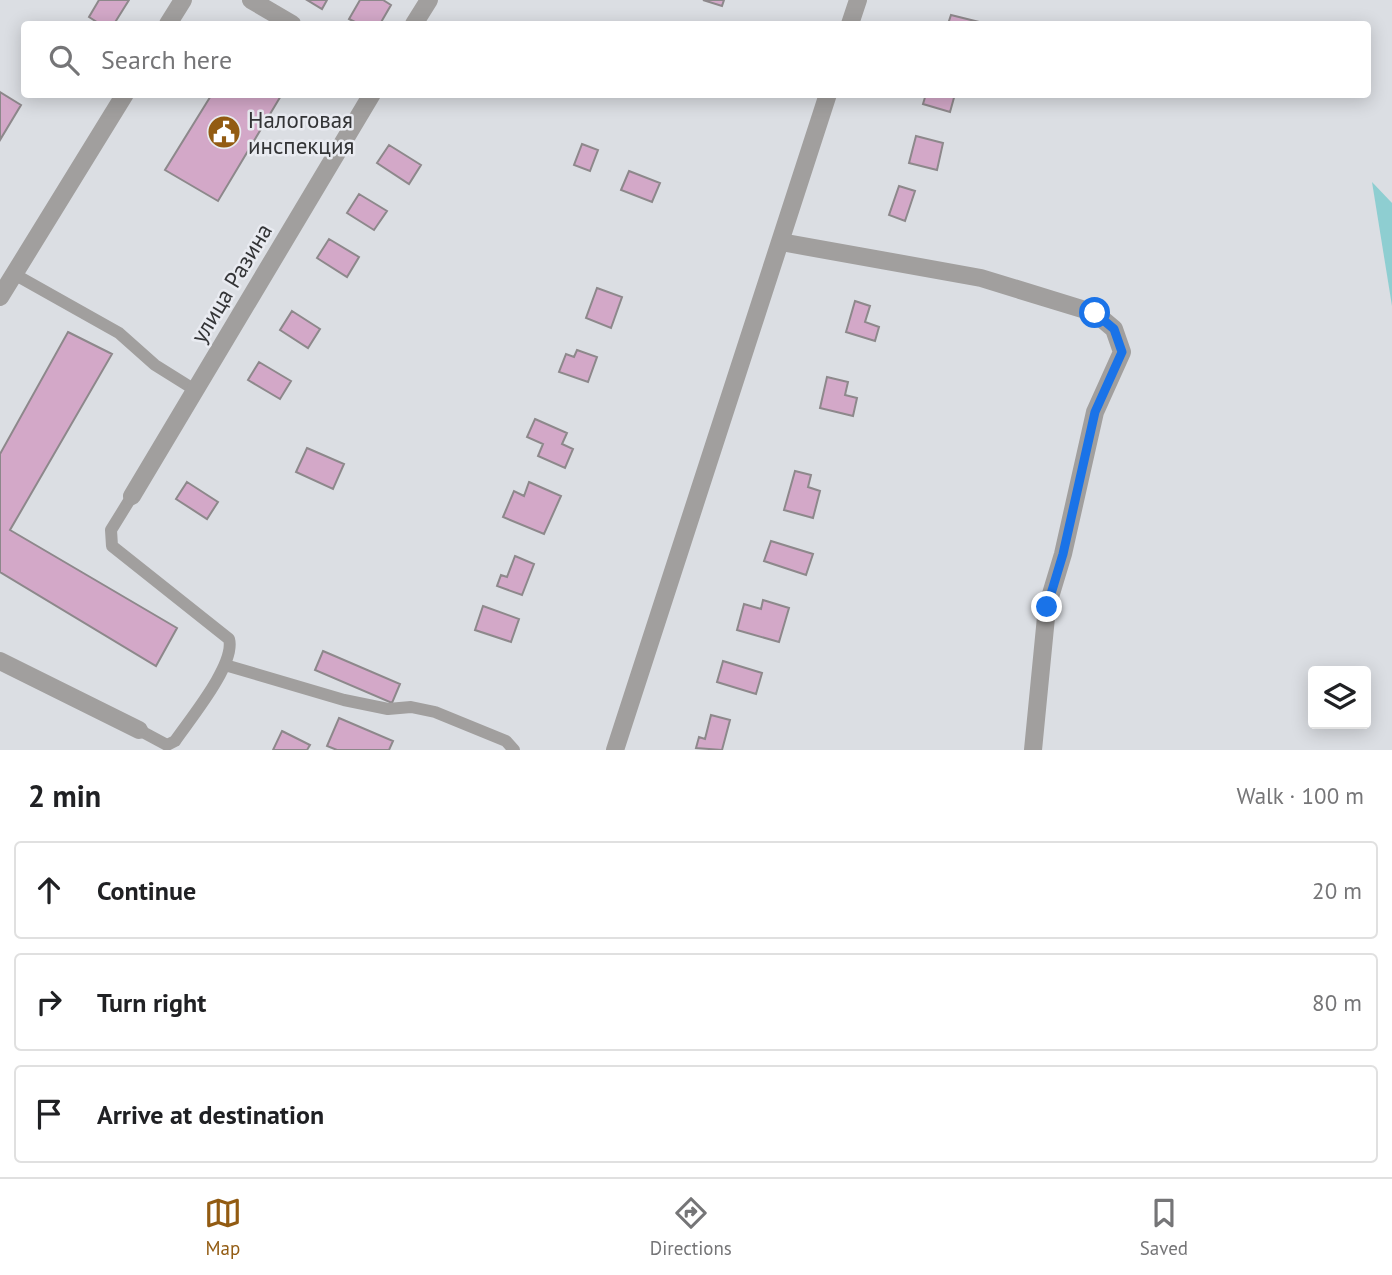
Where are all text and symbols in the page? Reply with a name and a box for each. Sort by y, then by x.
search box [21,21,1371,98]
icon: search [45,41,83,79]
text: Search here [101,43,232,76]
place label: Налоговая инспекция [248,105,354,160]
public building icon: Налоговая инспекция [205,113,243,151]
street label: улица Разина [184,218,278,348]
route start [1079,297,1110,328]
route end [1031,591,1062,622]
map controls [1308,666,1371,729]
button: layers [1308,666,1371,729]
text: 2 min [28,776,101,815]
text: Walk · 100 m [1237,781,1364,810]
icon: ahead [30,871,68,909]
text: Continue [97,874,196,907]
text: 20 m [1312,876,1362,905]
icon: right [30,983,68,1021]
text: Turn right [97,986,206,1019]
text: 80 m [1312,988,1362,1017]
icon: arrive [30,1095,68,1133]
text: Arrive at destination [97,1098,324,1131]
tab: Map [204,1194,242,1260]
tab: Directions [650,1194,732,1260]
tab: Saved [1140,1194,1188,1260]

